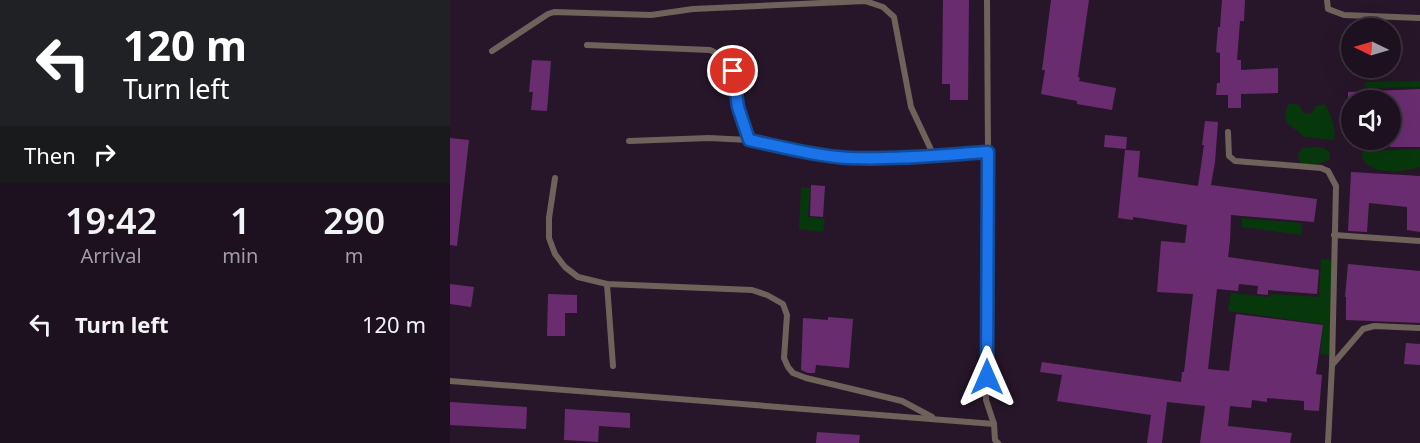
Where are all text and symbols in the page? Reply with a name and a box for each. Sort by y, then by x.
text: 120 m [123,16,247,73]
north arrow [1341,18,1401,78]
map controls [1341,18,1401,150]
icon: left [24,24,102,102]
pin [707,45,758,96]
icon: arrive [716,54,749,87]
text: Turn left [123,70,229,107]
button: sound [1341,90,1401,150]
icon: right [88,138,121,171]
text: Then [24,140,76,170]
text: 19:42 [65,196,157,245]
text: 1 [230,196,251,245]
text: 290 [323,196,385,245]
text: Arrival [81,242,142,269]
text: min [222,242,258,269]
text: m [345,242,364,269]
icon: left [24,308,57,341]
text: Turn left [75,309,169,339]
text: 120 m [362,309,426,339]
position arrow [955,345,1019,409]

